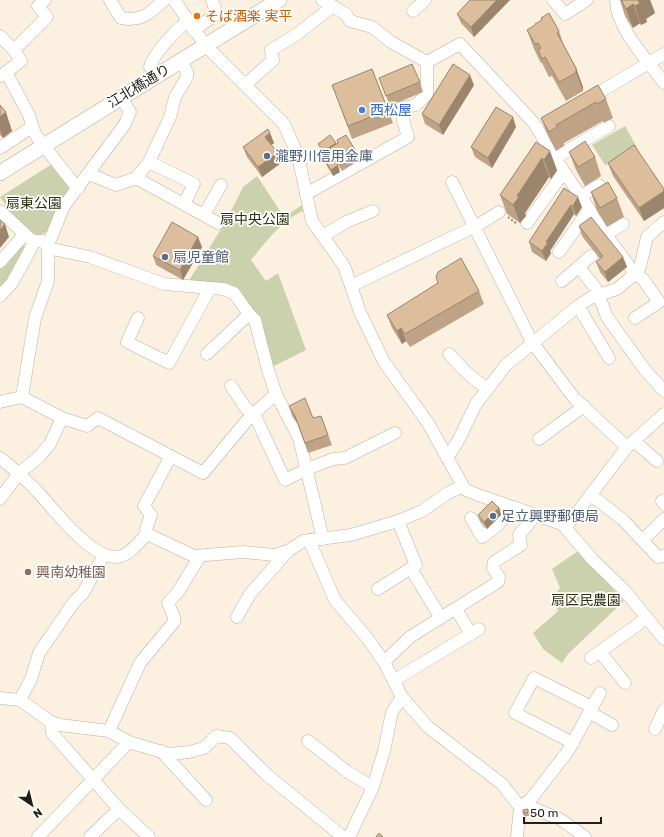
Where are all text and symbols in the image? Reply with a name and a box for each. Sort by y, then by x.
place label: そば酒楽 実平 [205,8,292,25]
marker: そば酒楽 実平 [192,11,202,21]
street label: 江北橋通り [105,61,173,111]
place label: 西松屋 [370,102,412,119]
marker: 西松屋 [357,105,367,115]
place label: 瀧野川信用金庫 [275,148,373,165]
marker: 瀧野川信用金庫 [262,151,272,161]
park label: 扇東公園 [6,195,62,212]
park label: 扇中央公園 [220,211,290,228]
place label: 扇児童館 [173,249,229,266]
marker: 扇児童館 [160,252,170,262]
place label: 足立興野郵便局 [501,508,599,525]
marker: 足立興野郵便局 [488,511,498,521]
place label: 興南幼稚園 [36,564,106,581]
marker: 興南幼稚園 [23,567,33,577]
park label: 扇区民農園 [551,592,621,609]
north arrow [12,785,52,825]
scale bar [524,799,601,825]
text: N [30,805,44,820]
text: 50 m [530,806,558,820]

